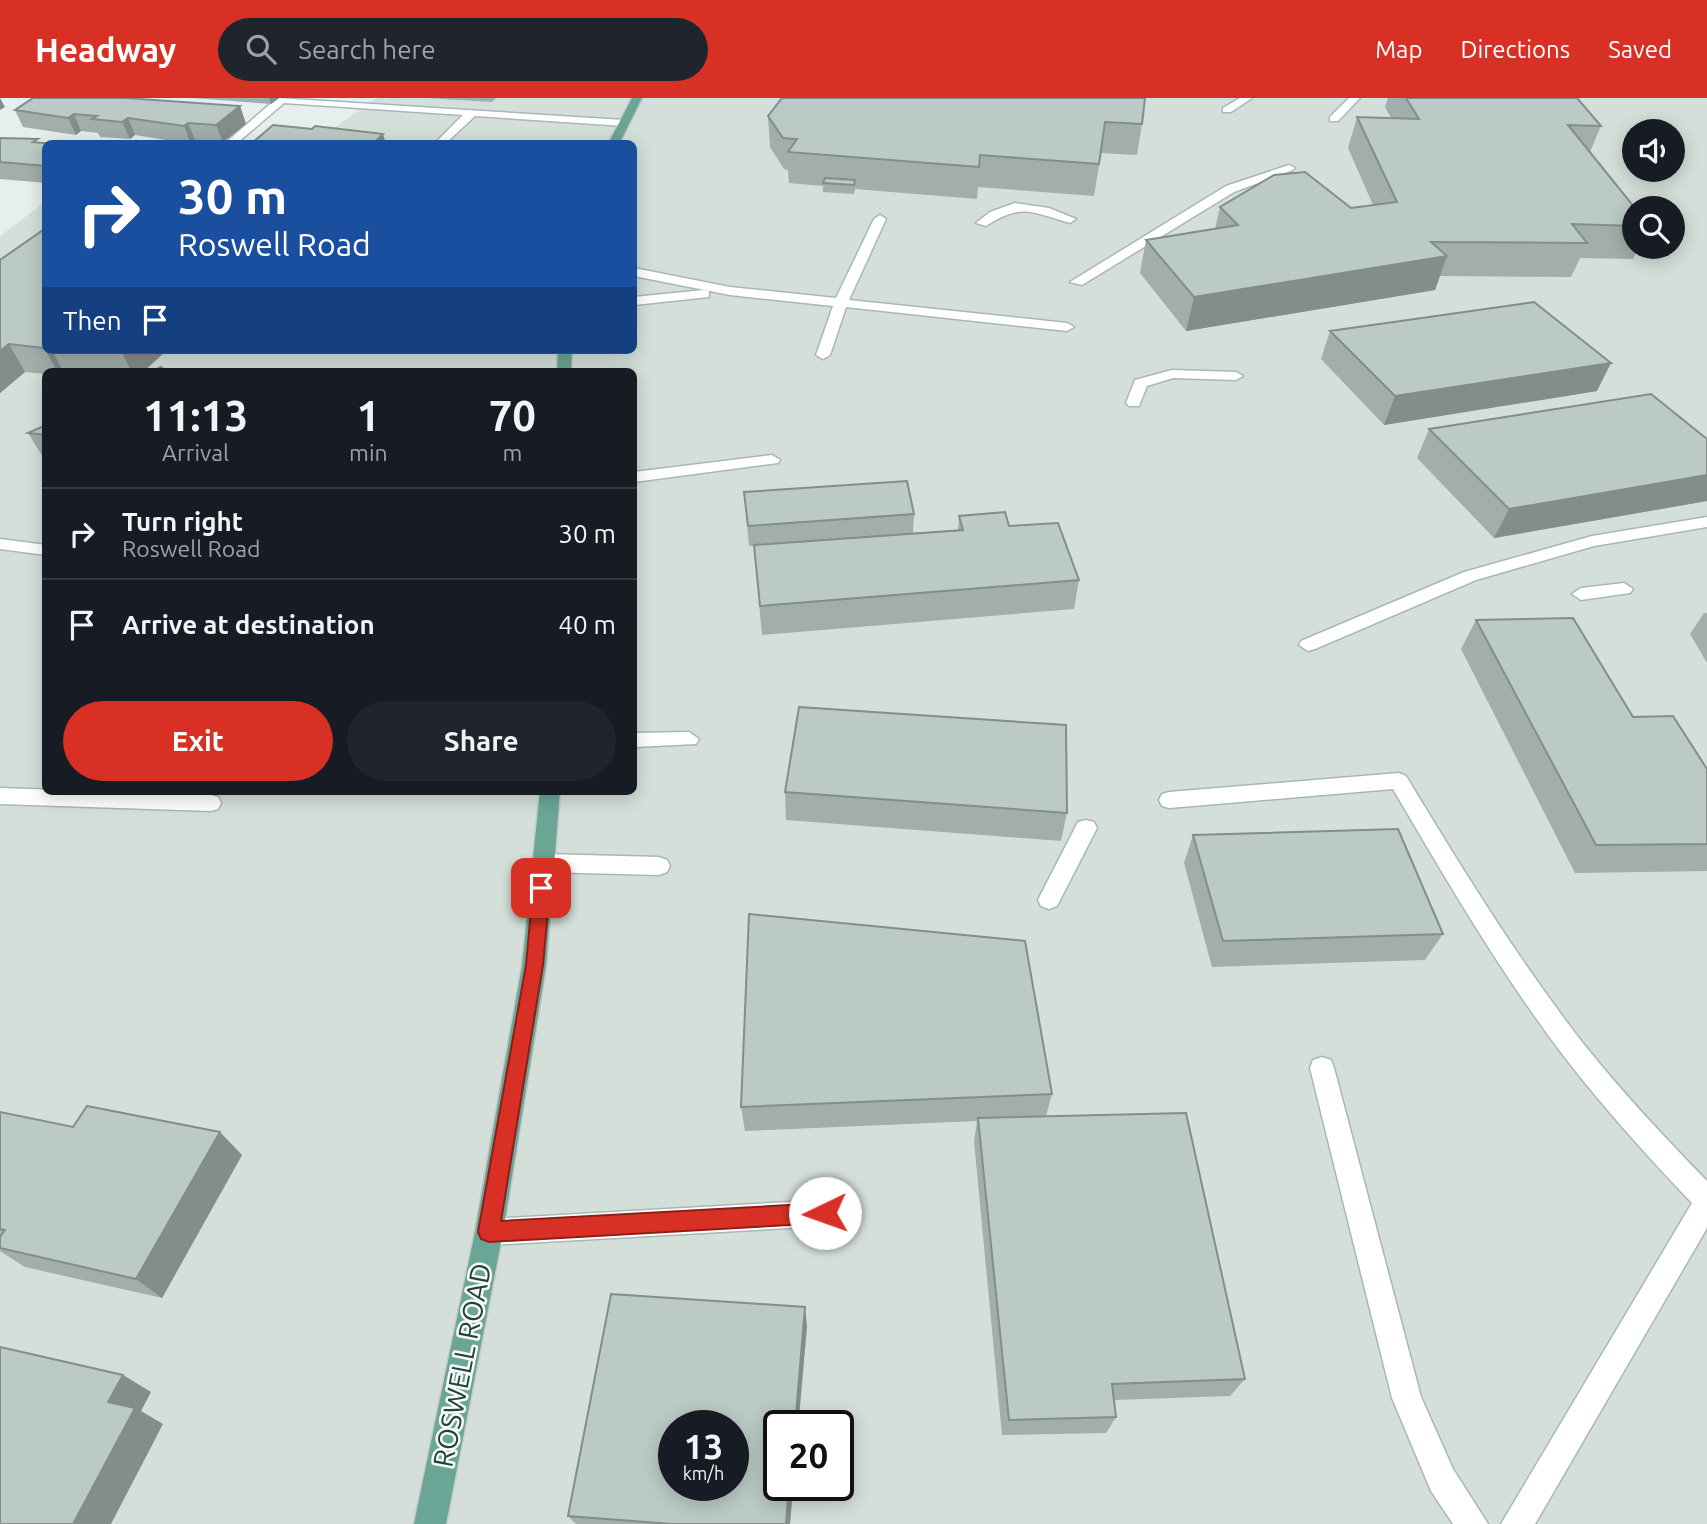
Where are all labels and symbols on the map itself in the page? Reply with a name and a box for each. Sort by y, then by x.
pin [511,858,571,918]
position arrow [788,1176,862,1250]
street label: ROSWELL ROAD [427,1260,496,1470]
speed limit sign: 20 [763,1410,854,1501]

